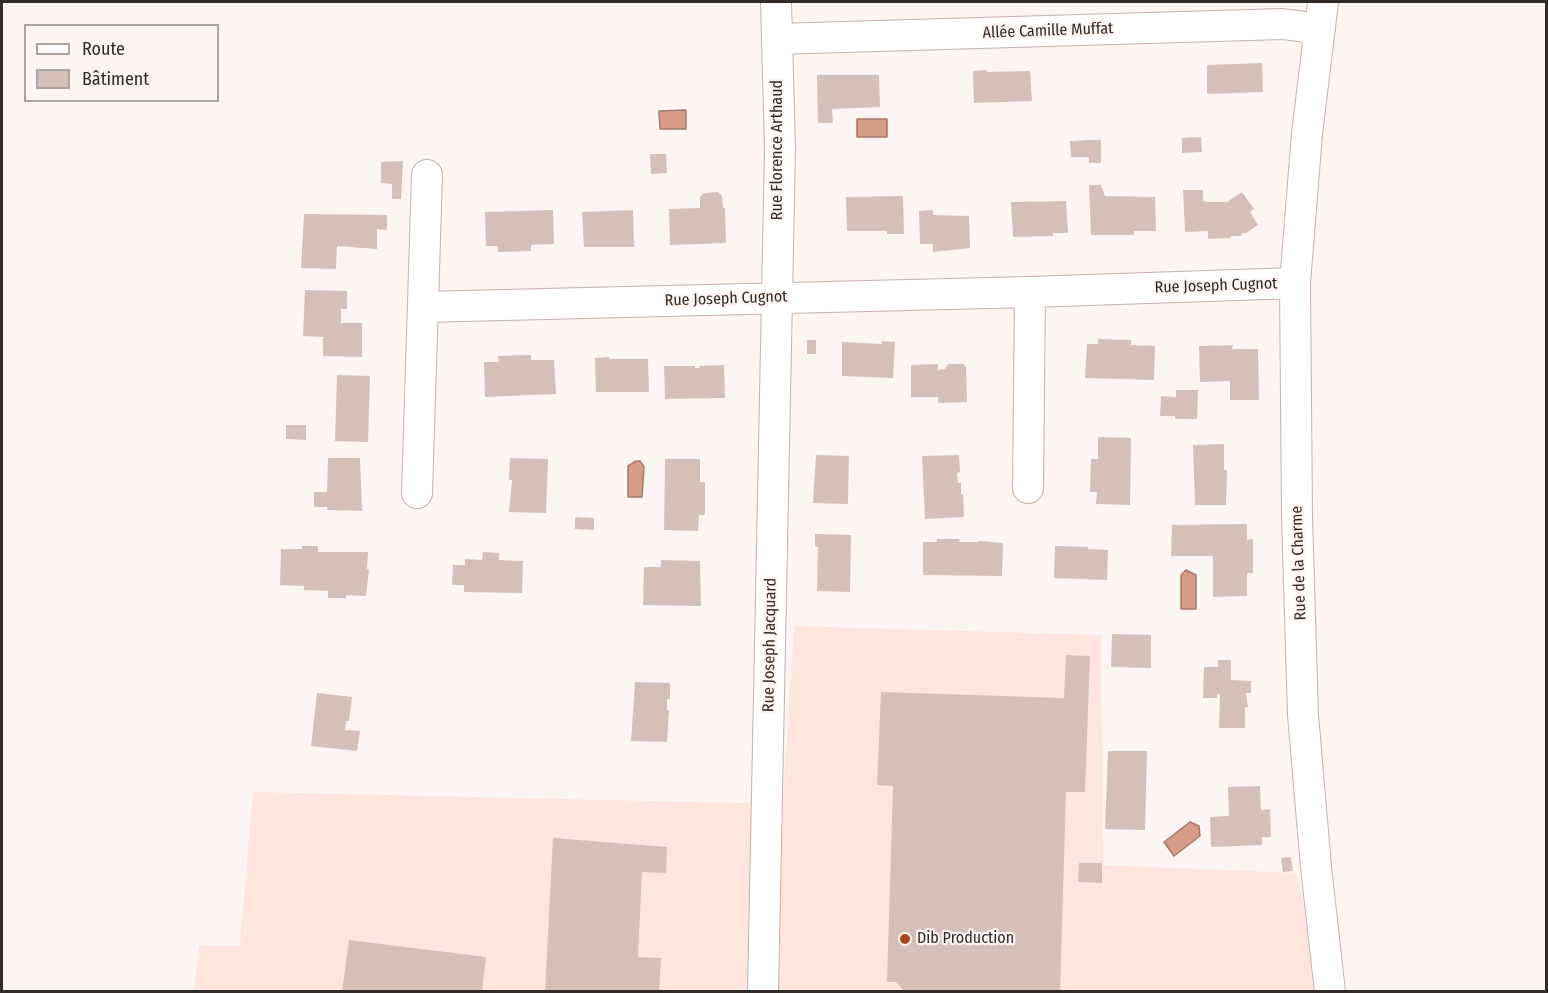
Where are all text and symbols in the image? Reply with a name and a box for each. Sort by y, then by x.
street label: Allée Camille Muffat [982,19,1114,43]
legend [24,24,219,102]
text: Route [82,38,125,60]
text: Bâtiment [82,68,149,90]
street label: Rue Florence Arthaud [768,80,788,220]
street label: Rue Joseph Cugnot [1154,274,1278,298]
street label: Rue Joseph Cugnot [664,287,788,311]
street label: Rue de la Charme [1287,505,1311,621]
street label: Rue Joseph Jacquard [759,578,781,712]
place label: Dib Production [917,929,1014,949]
marker: Dib Production [898,932,912,946]

